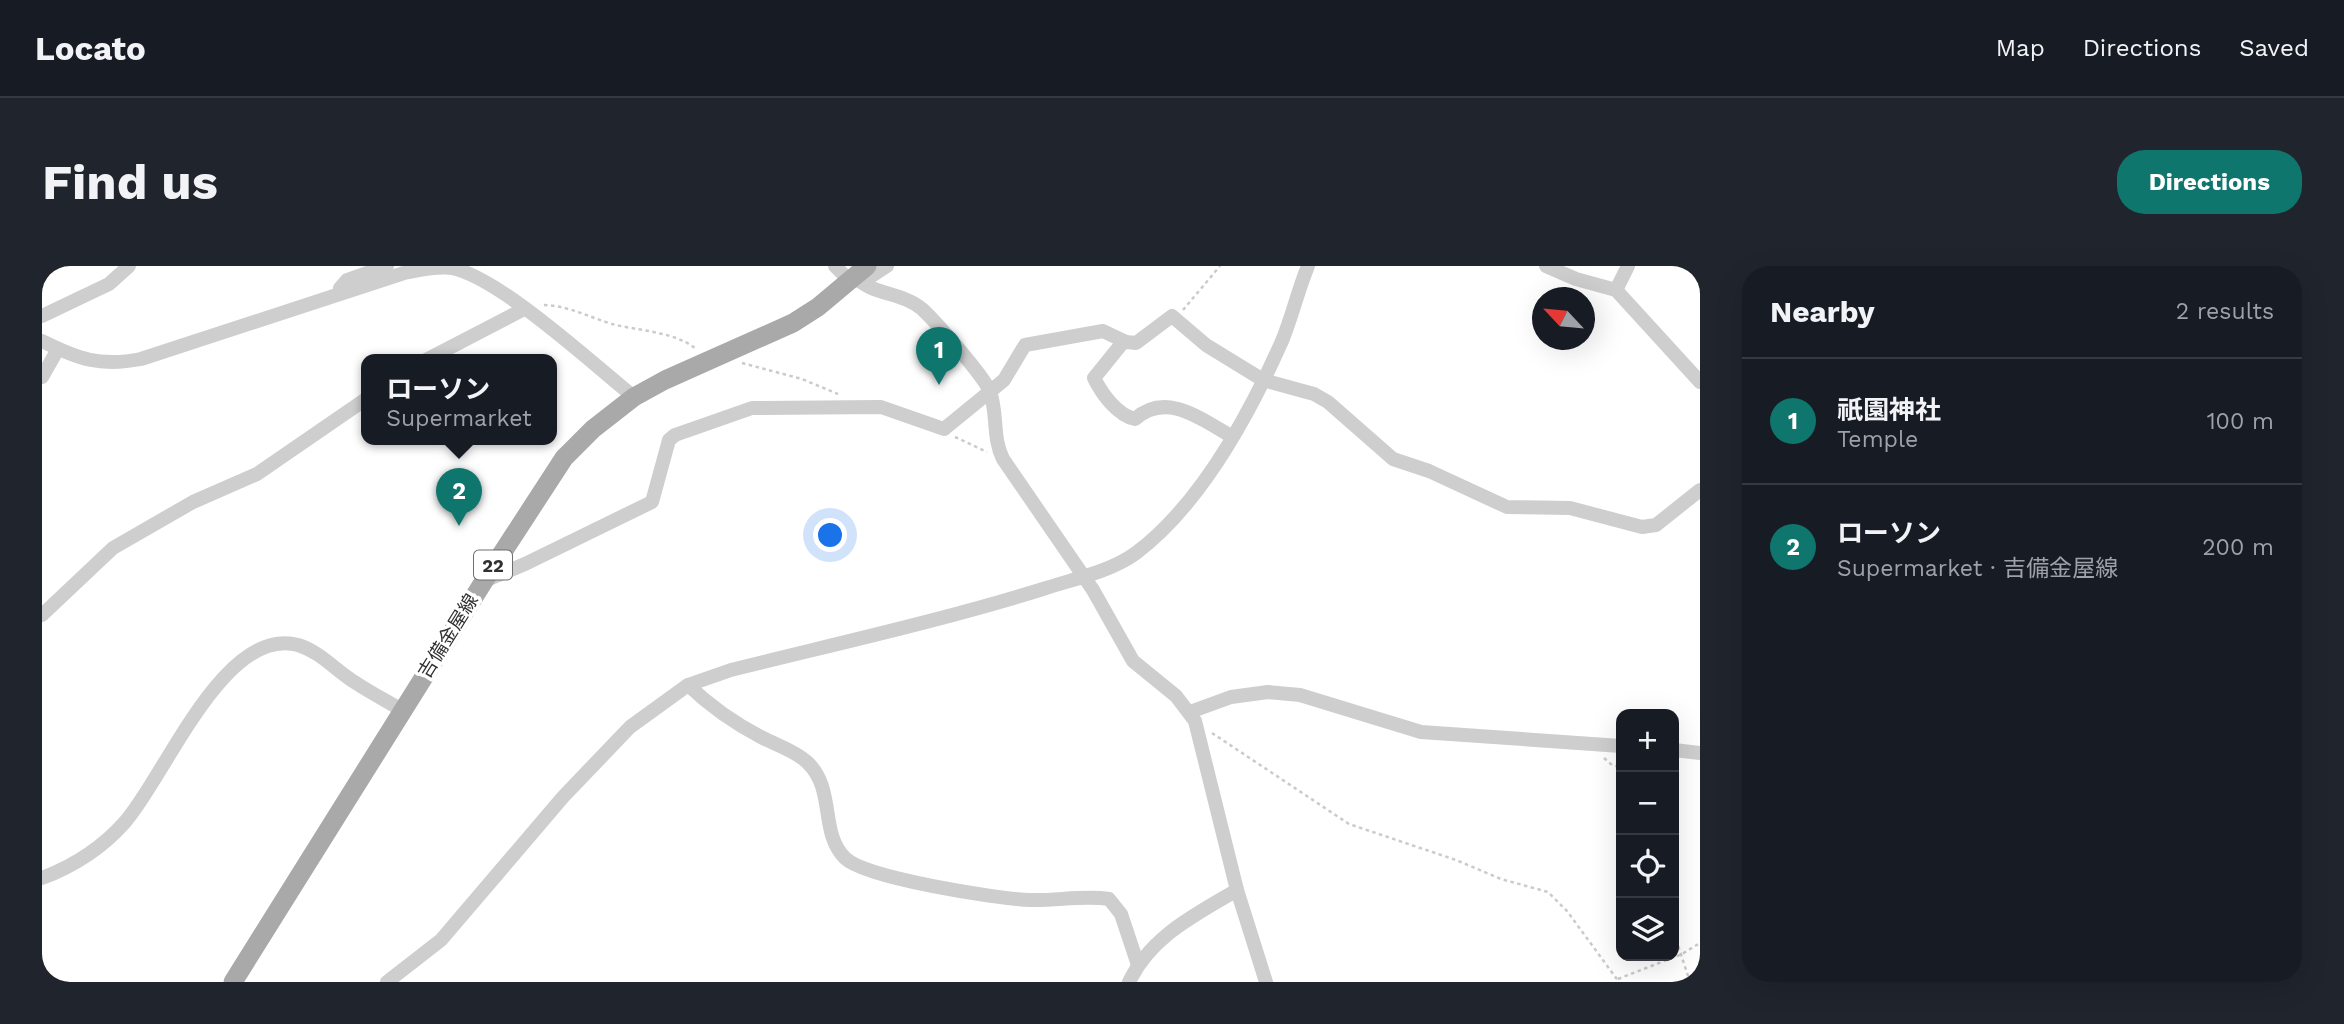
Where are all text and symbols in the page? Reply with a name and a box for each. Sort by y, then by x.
text: Locato [35,29,146,68]
text: Map [1996,34,2045,62]
text: Directions [2083,34,2201,62]
text: Saved [2239,34,2309,62]
button: Directions [2117,150,2302,214]
text: Find us [42,153,218,211]
north arrow [1532,287,1595,350]
text: Nearby [1770,294,1875,329]
text: 2 results [2176,298,2274,325]
pin: 1 [916,327,962,385]
popup [361,354,557,445]
text: ローソン [386,374,490,404]
text: 祇園神社 [1837,395,1941,425]
text: Supermarket [386,405,532,432]
text: 1 [1788,408,1798,435]
text: 100 m [2207,408,2274,435]
text: Temple [1837,426,1918,453]
pin: 2 [436,468,482,526]
your location [813,518,847,552]
text: ローソン [1837,518,1941,548]
text: 2 [1786,534,1800,561]
text: 200 m [2202,534,2274,561]
road number: 22 [474,550,512,580]
text: Supermarket · 吉備金屋線 [1837,555,2118,582]
street label: 吉備金屋線 [413,590,483,682]
map controls [1616,709,1679,961]
button: + [1616,709,1679,772]
button: − [1616,772,1679,835]
button: locate [1616,835,1679,898]
button: layers [1616,898,1679,961]

